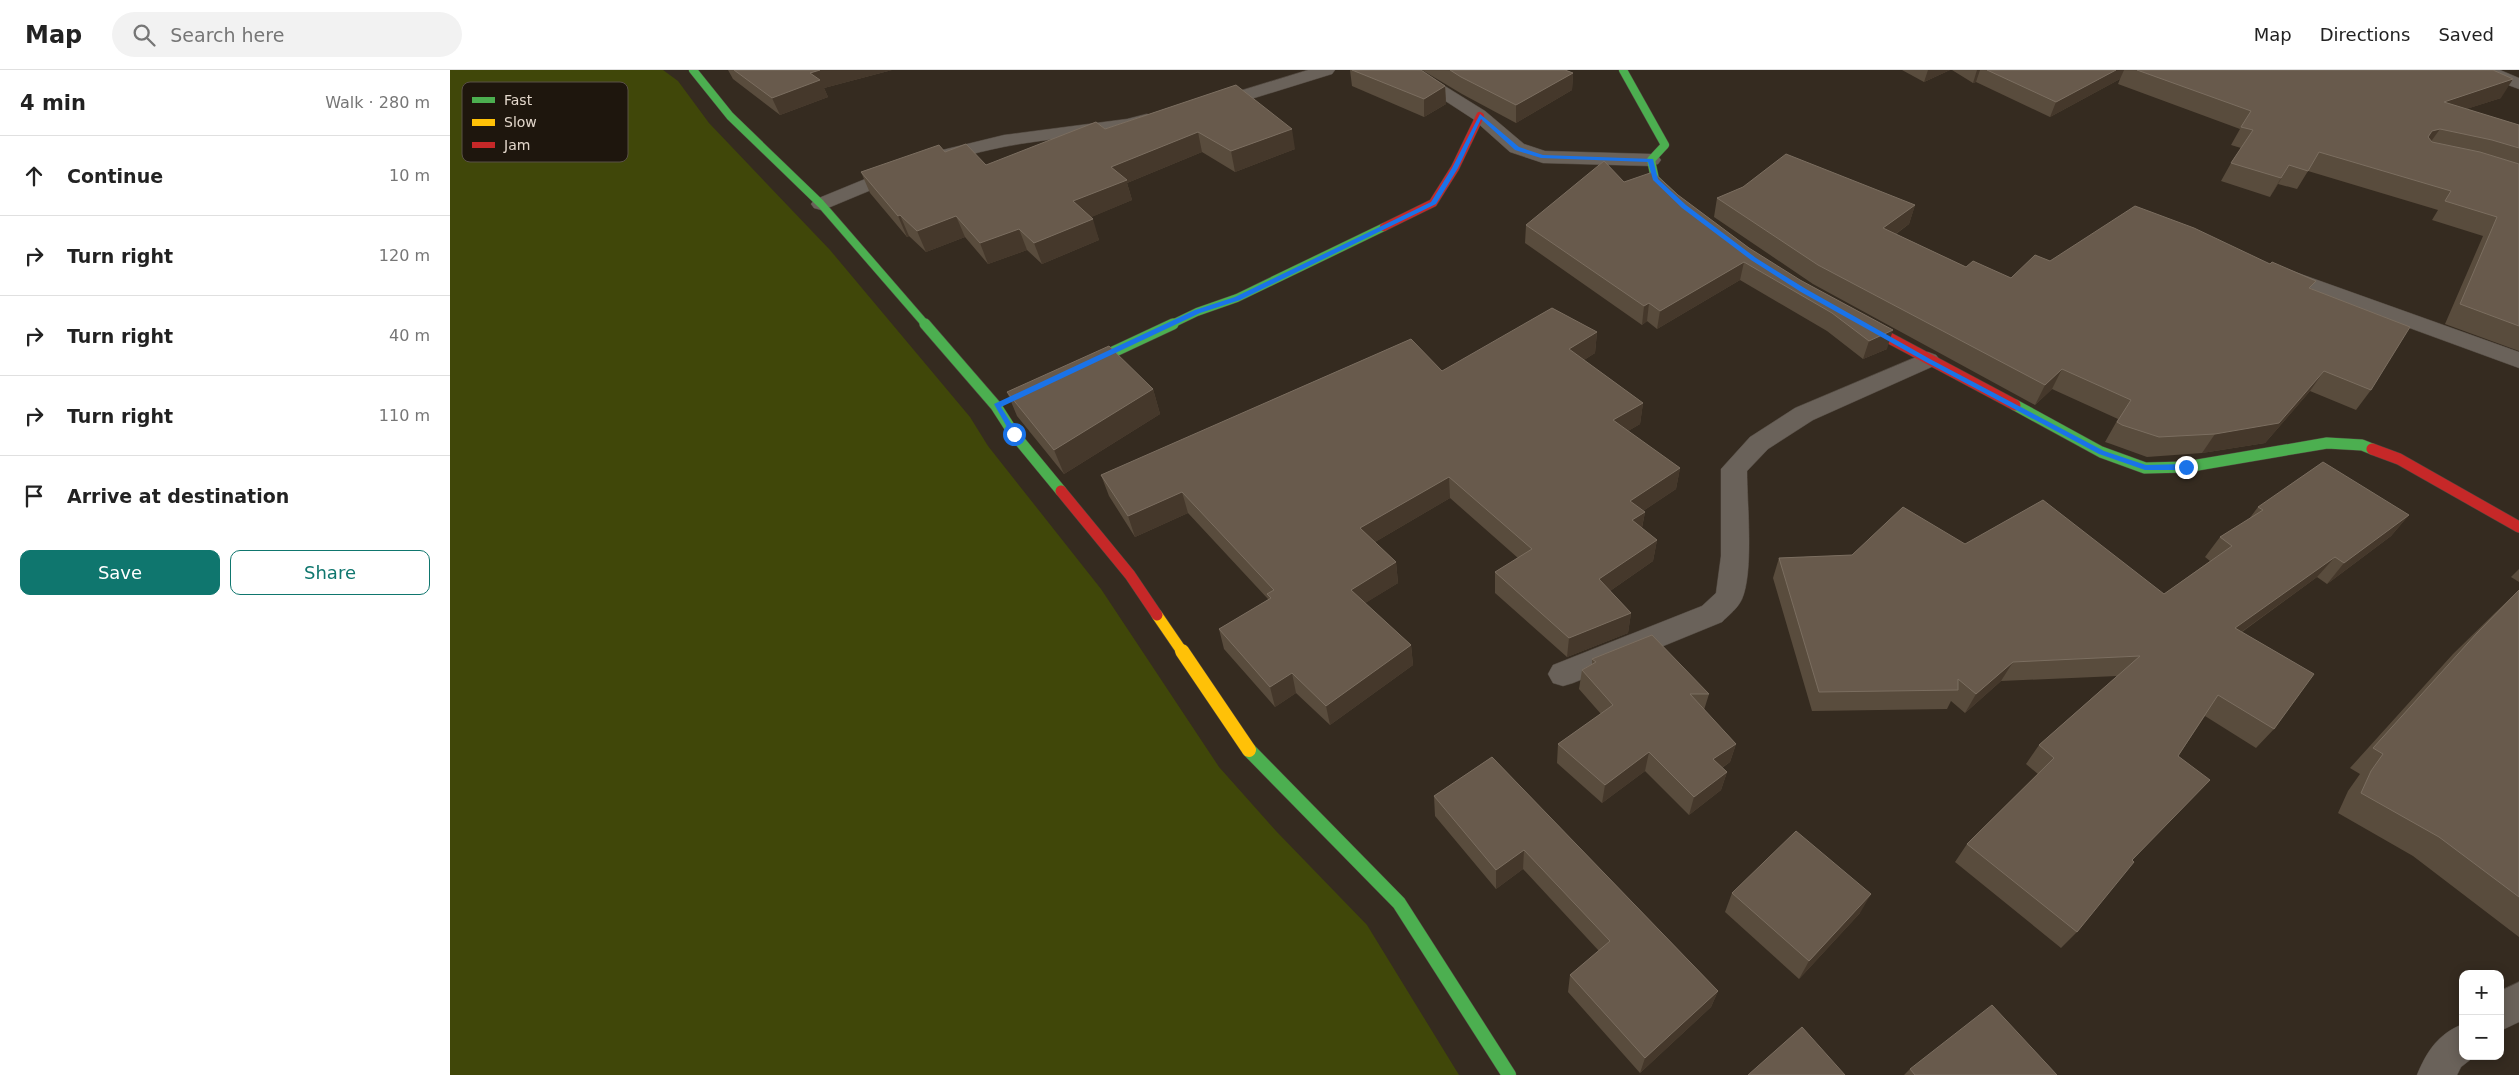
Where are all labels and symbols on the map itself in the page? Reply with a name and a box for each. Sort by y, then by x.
legend [462,82,628,162]
text: Fast [504,92,533,108]
text: Slow [504,114,537,130]
text: Jam [503,137,530,153]
route start [1003,423,1026,446]
route end [2175,456,2198,479]

